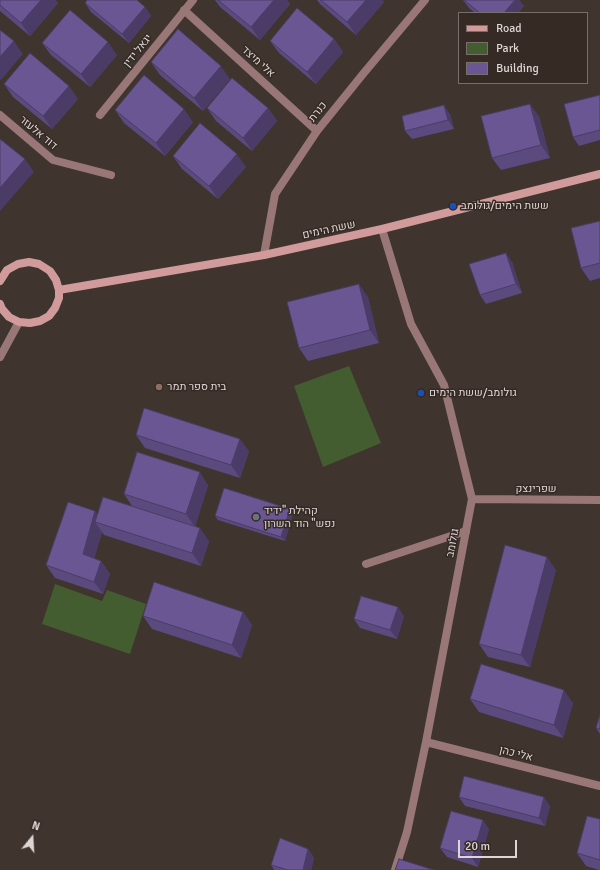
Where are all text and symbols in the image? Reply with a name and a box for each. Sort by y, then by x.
legend [458,12,588,84]
text: Road [496,21,522,36]
street label: יגאל ידין [121,32,155,70]
text: Park [496,41,519,56]
street label: אלי מיצד [239,44,277,80]
text: Building [496,61,539,76]
street label: כנרת [306,99,330,125]
street label: דוד אלעזר [16,113,60,153]
place label: ששת הימים/גולומב [461,199,549,213]
marker: ששת הימים/גולומב [448,201,458,211]
street label: ששת הימים [301,218,357,242]
place label: בית ספר תמר [167,380,226,394]
marker: בית ספר תמר [154,382,164,392]
place label: גולומב/ששת הימים [429,386,517,400]
marker: גולומב/ששת הימים [416,388,426,398]
street label: שפרינצק [515,482,557,496]
place label: קהילת "ידיד נפש" הוד השרון [264,504,335,530]
marker: קהילת "ידיד נפש" הוד השרון [251,512,261,522]
street label: גולומב [444,527,462,559]
street label: אלי כהן [498,743,534,765]
north arrow [12,818,52,858]
text: N [30,819,42,833]
scale bar [460,832,519,858]
text: 20 m [465,839,490,854]

